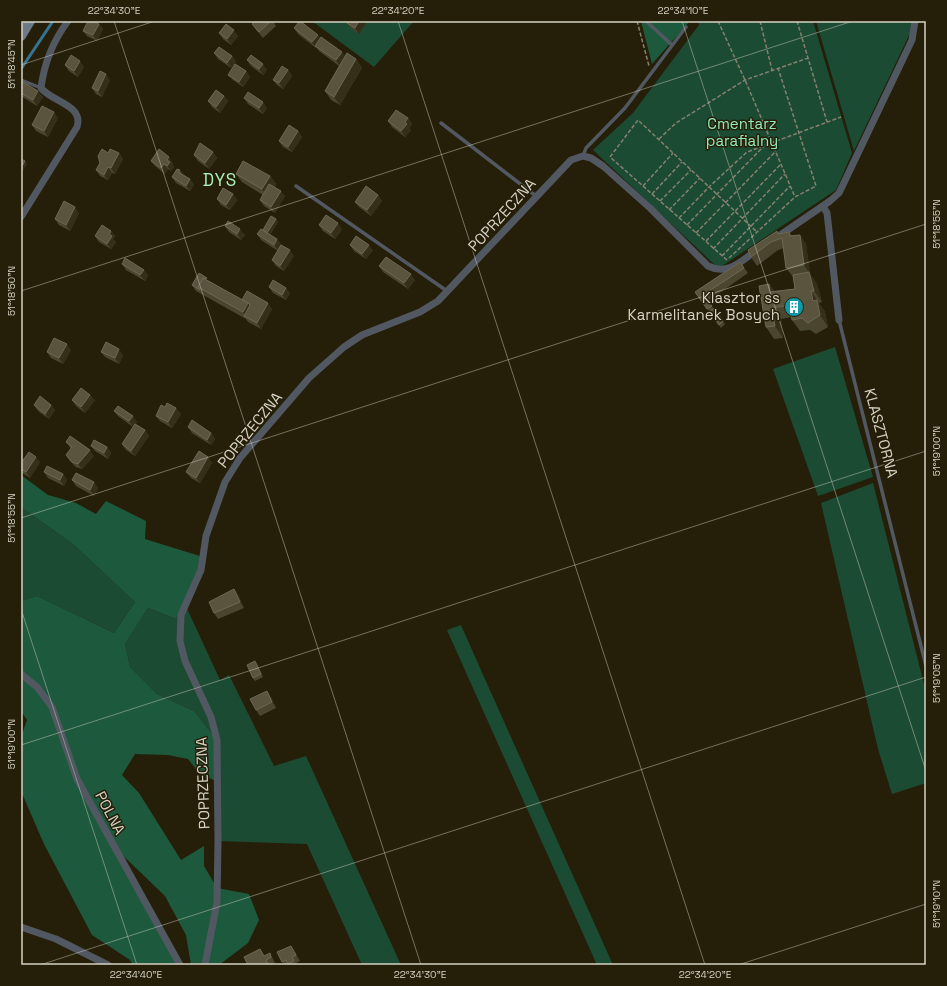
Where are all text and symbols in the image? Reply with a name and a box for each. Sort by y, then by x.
text: 22°34'30"E [88,4,141,17]
text: 22°34'20"E [372,4,425,17]
text: 22°34'10"E [658,4,709,17]
text: 51°18'45"N [5,39,18,89]
park label: Cmentarz parafialny [706,114,778,150]
district label: DYS [203,169,237,191]
street label: POPRZECZNA [464,174,540,255]
text: 51°18'55"N [930,199,943,249]
text: 51°18'50"N [5,266,18,316]
place label: Klasztor ss Karmelitanek Bosych [628,288,780,324]
building icon: Klasztor ss Karmelitanek Bosych [783,296,805,318]
street label: KLASZTORNA [860,386,903,480]
street label: POPRZECZNA [213,387,286,472]
text: 51°19'00"N [930,426,943,476]
text: 51°18'55"N [5,493,18,543]
text: 51°19'05"N [930,653,943,703]
text: 51°19'00"N [5,719,18,769]
street label: POPRZECZNA [191,736,214,829]
street label: POLNA [91,788,130,838]
text: 51°19'10"N [930,880,943,928]
text: 22°34'40"E [110,968,163,981]
text: 22°34'30"E [394,968,447,981]
text: 22°34'20"E [679,968,732,981]

